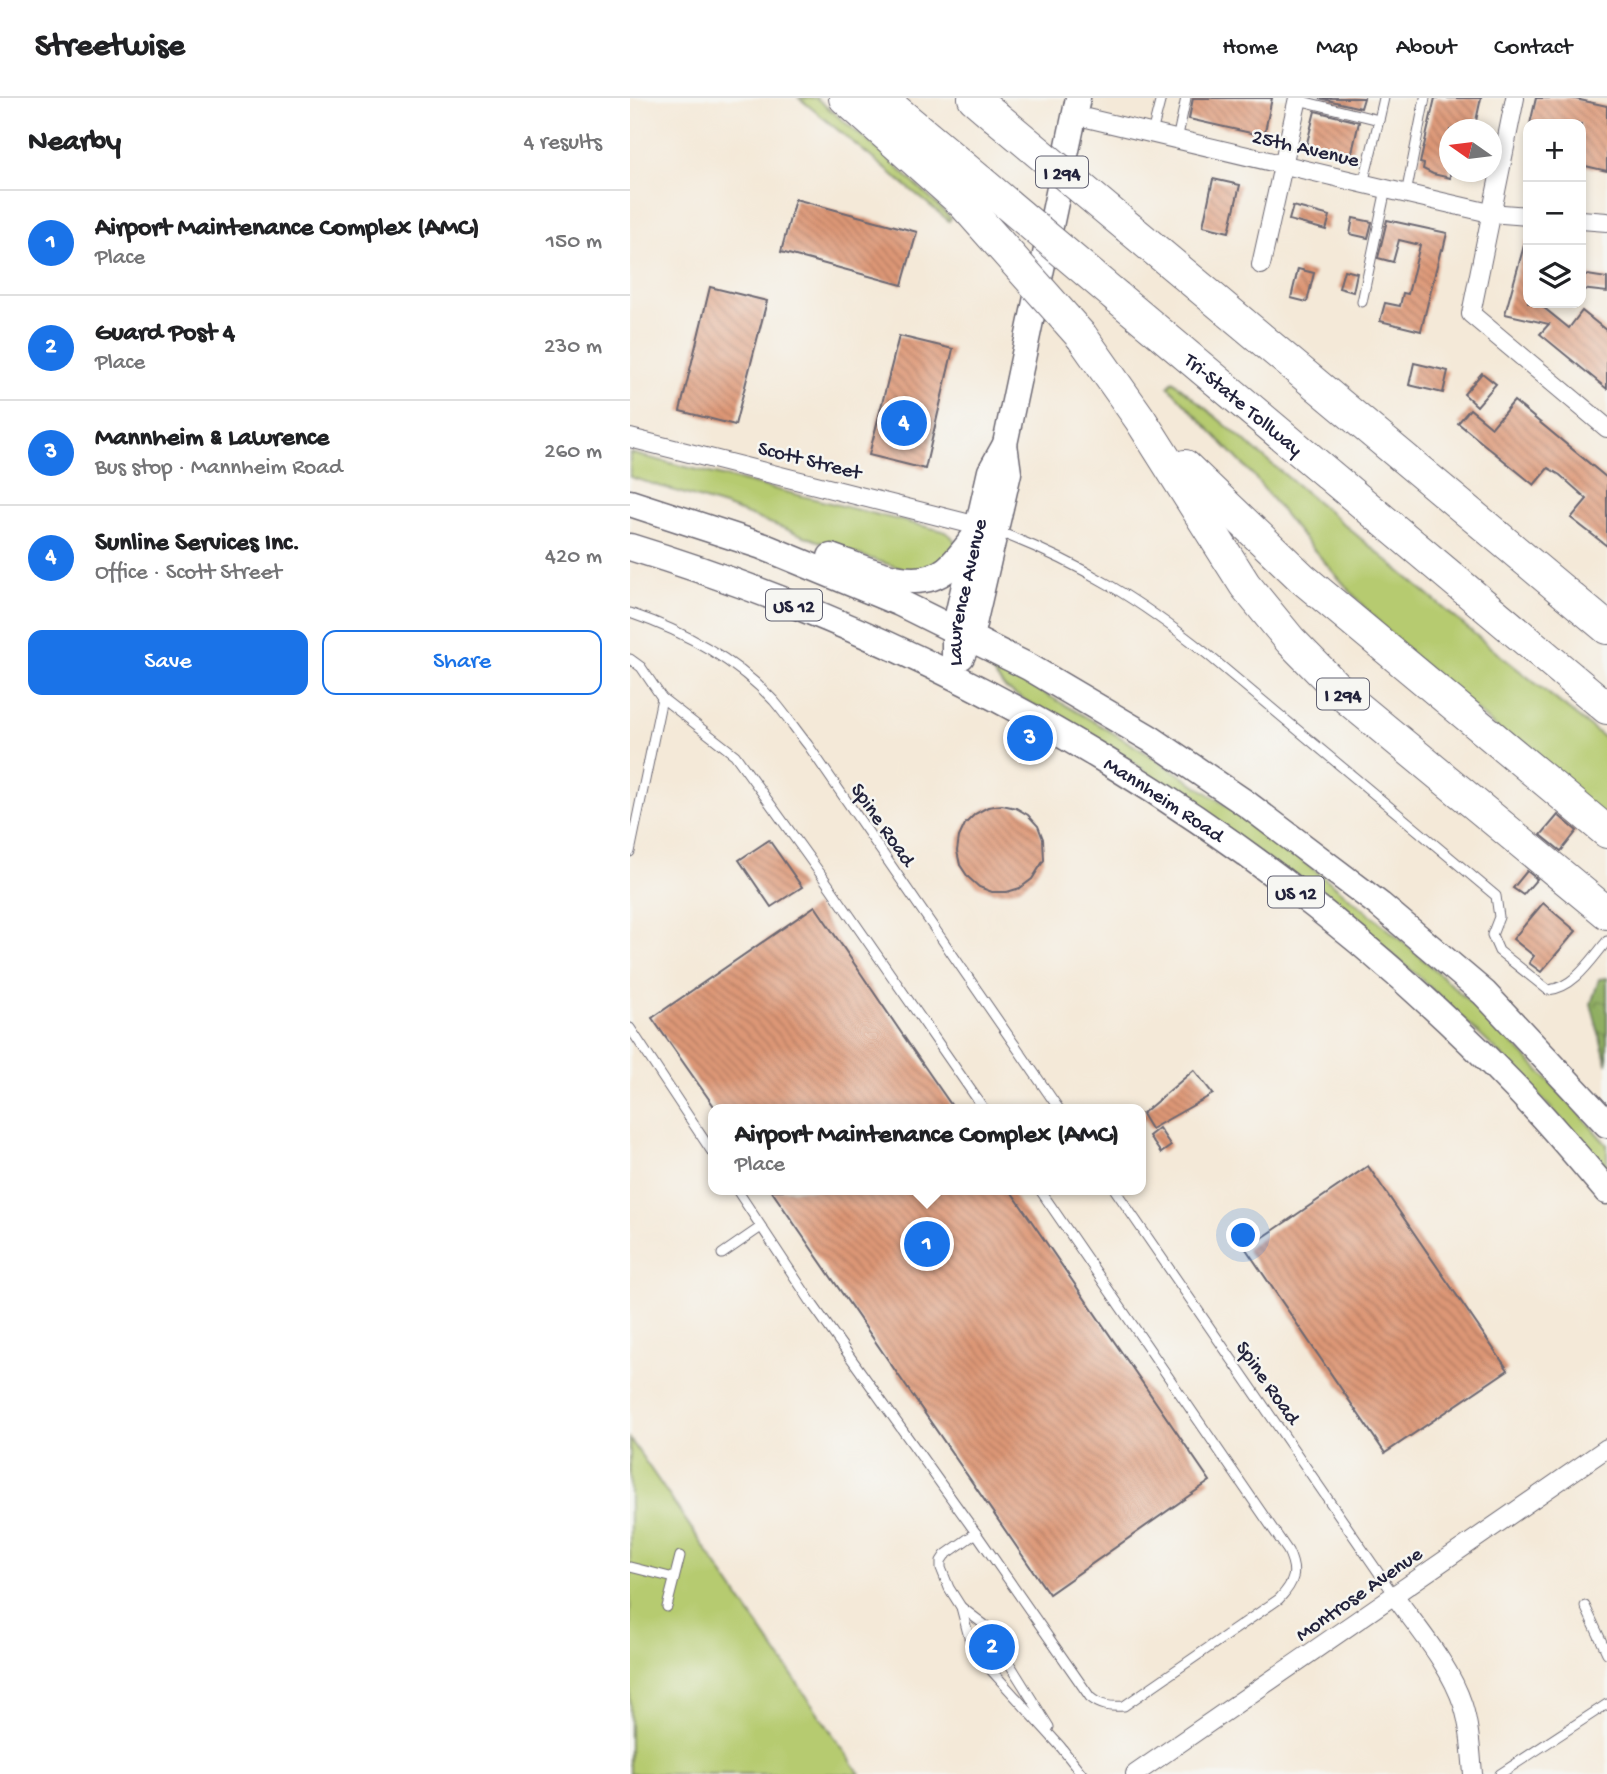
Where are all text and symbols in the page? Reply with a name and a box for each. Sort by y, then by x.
text: Streetwise [35,29,185,67]
text: Home [1222,34,1278,63]
text: Map [1316,34,1358,63]
text: About [1396,34,1456,63]
text: Contact [1494,34,1572,63]
north arrow [1439,119,1502,182]
map controls [1523,119,1586,308]
button: + [1523,119,1586,182]
text: Nearby [28,126,121,161]
street label: 25th Avenue [1249,126,1362,175]
text: 4 results [523,130,602,157]
road number: I 294 [1036,156,1088,188]
button: − [1523,182,1586,245]
text: Airport Maintenance Complex (AMC) [95,214,480,245]
text: 1 [46,229,56,256]
text: 150 m [546,229,602,256]
text: Place [95,245,145,272]
button: layers [1523,245,1586,308]
text: Guard Post 4 [95,319,235,350]
text: 2 [45,334,57,361]
text: 230 m [544,334,602,361]
street label: Tri-State Tollway [1177,349,1307,463]
text: Place [95,350,145,377]
pin: 4 [881,397,927,449]
text: Mannheim & Lawrence [95,424,329,455]
street label: Scott Street [755,437,866,488]
text: 3 [45,439,57,466]
text: 260 m [544,439,602,466]
text: Bus stop · Mannheim Road [95,455,343,482]
street label: Lawrence Avenue [945,516,995,666]
text: Sunline Services Inc. [95,529,300,560]
text: 4 [46,544,56,571]
text: 420 m [545,544,602,571]
text: Office · Scott Street [95,560,282,587]
road number: US 12 [766,590,822,620]
button: Save [28,630,308,695]
button: Share [322,630,602,695]
road number: I 294 [1317,678,1369,709]
pin: 3 [1007,712,1053,764]
street label: Mannheim Road [1098,753,1229,851]
street label: Spine Road [843,779,920,874]
road number: US 12 [1268,876,1324,908]
popup [708,1104,1146,1195]
text: Airport Maintenance Complex (AMC) [735,1121,1119,1152]
text: Place [735,1152,785,1179]
pin: 1 [904,1218,950,1270]
your location [1226,1218,1260,1252]
street label: Spine Road [1228,1337,1305,1432]
street label: Montrose Avenue [1292,1542,1429,1649]
pin: 2 [969,1621,1015,1673]

